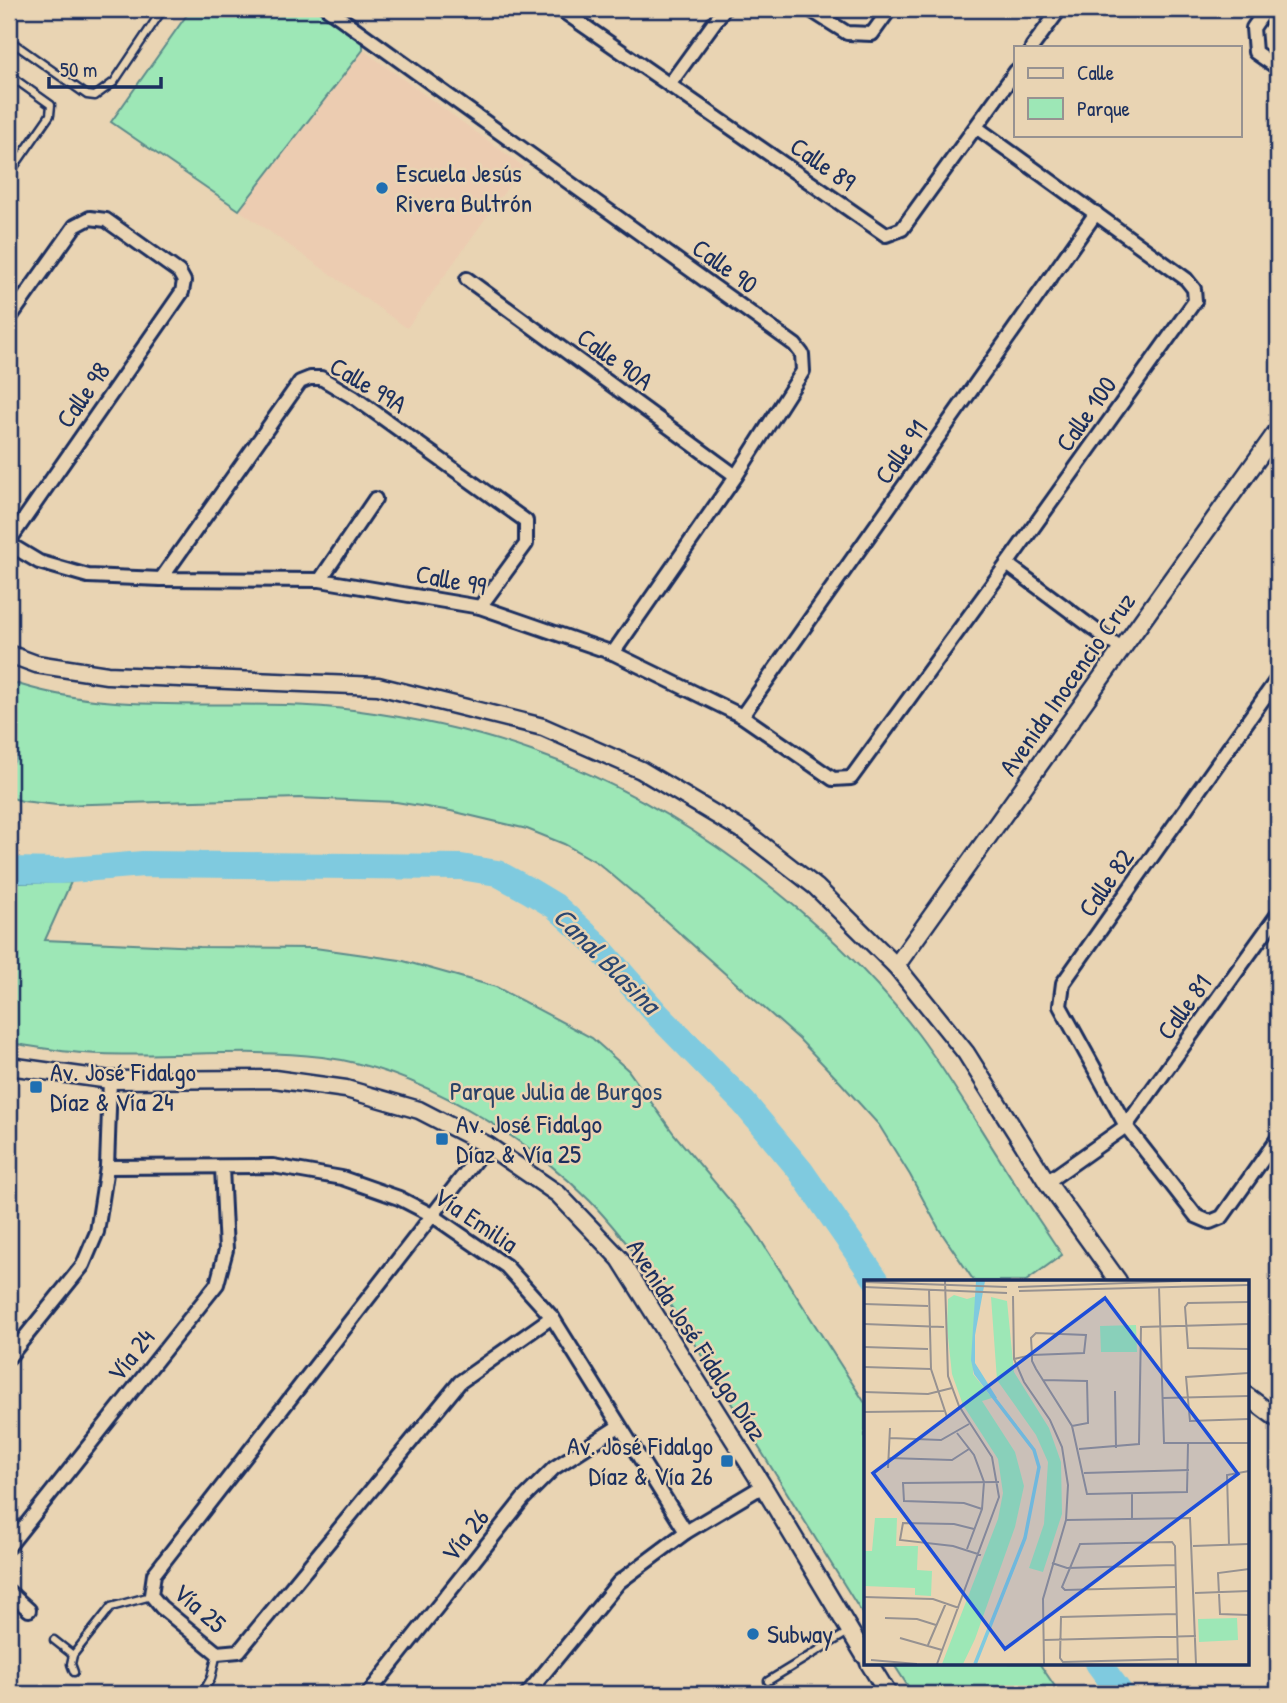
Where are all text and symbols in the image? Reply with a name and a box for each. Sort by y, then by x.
scale bar [49,46,161,90]
legend [1014,46,1242,136]
text: 50 m [60,55,97,84]
text: Calle [1077,58,1114,87]
text: Parque [1077,94,1130,123]
street label: Calle 89 [783,128,863,199]
place label: Escuela Jesús Rivera Bultrón [396,155,532,220]
marker: Escuela Jesús Rivera Bultrón [374,180,390,196]
street label: Calle 90 [685,230,765,301]
street label: Calle 90A [570,319,661,398]
street label: Calle 99A [323,348,413,421]
street label: Calle 98 [47,355,118,435]
street label: Calle 100 [1047,369,1124,458]
street label: Calle 91 [866,413,935,491]
street label: Calle 99 [413,556,489,603]
street label: Avenida Inocencio Cruz [990,585,1143,782]
street label: Calle 82 [1070,842,1142,924]
water label: Canal Blasina [545,898,671,1024]
street label: Calle 81 [1148,967,1219,1046]
place label: Av. José Fidalgo Díaz & Vía 24 [50,1054,196,1119]
park label: Parque Julia de Burgos [450,1073,662,1108]
marker: Av. José Fidalgo Díaz & Vía 24 [28,1079,44,1095]
place label: Av. José Fidalgo Díaz & Vía 25 [456,1106,602,1171]
marker: Av. José Fidalgo Díaz & Vía 25 [434,1131,450,1147]
street label: Vía Emilia [427,1179,525,1261]
street label: Avenida José Fidalgo Díaz [619,1232,776,1447]
inset map [864,1280,1248,1664]
street label: Vía 24 [99,1321,162,1389]
place label: Av. José Fidalgo Díaz & Vía 26 [567,1428,713,1493]
marker: Av. José Fidalgo Díaz & Vía 26 [719,1453,735,1469]
street label: Vía 26 [433,1501,497,1569]
street label: Vía 25 [166,1575,234,1640]
place label: Subway [767,1616,833,1651]
marker: Subway [745,1626,761,1642]

